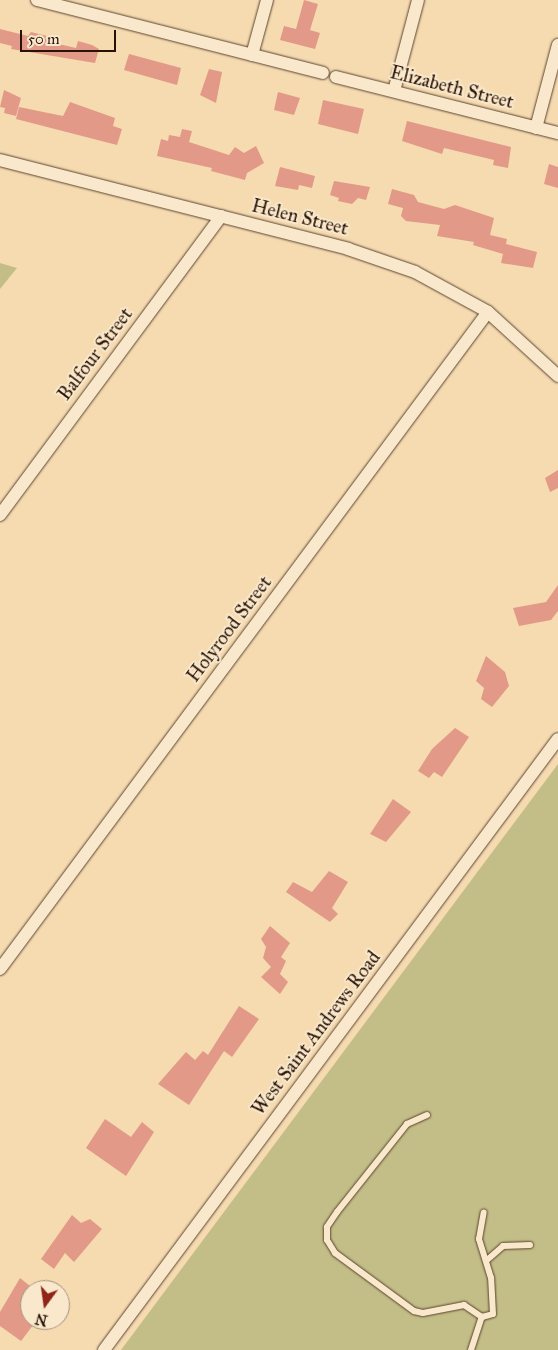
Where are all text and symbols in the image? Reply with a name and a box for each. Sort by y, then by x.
scale bar [22,20,119,52]
text: 50 m [28,30,60,48]
street label: Elizabeth Street [388,61,516,113]
street label: Helen Street [249,194,351,240]
street label: Balfour Street [53,303,137,405]
street label: Holyrood Street [182,571,276,687]
street label: West Saint Andrews Road [247,946,385,1120]
north arrow [20,1280,70,1330]
text: N [34,1309,49,1329]

